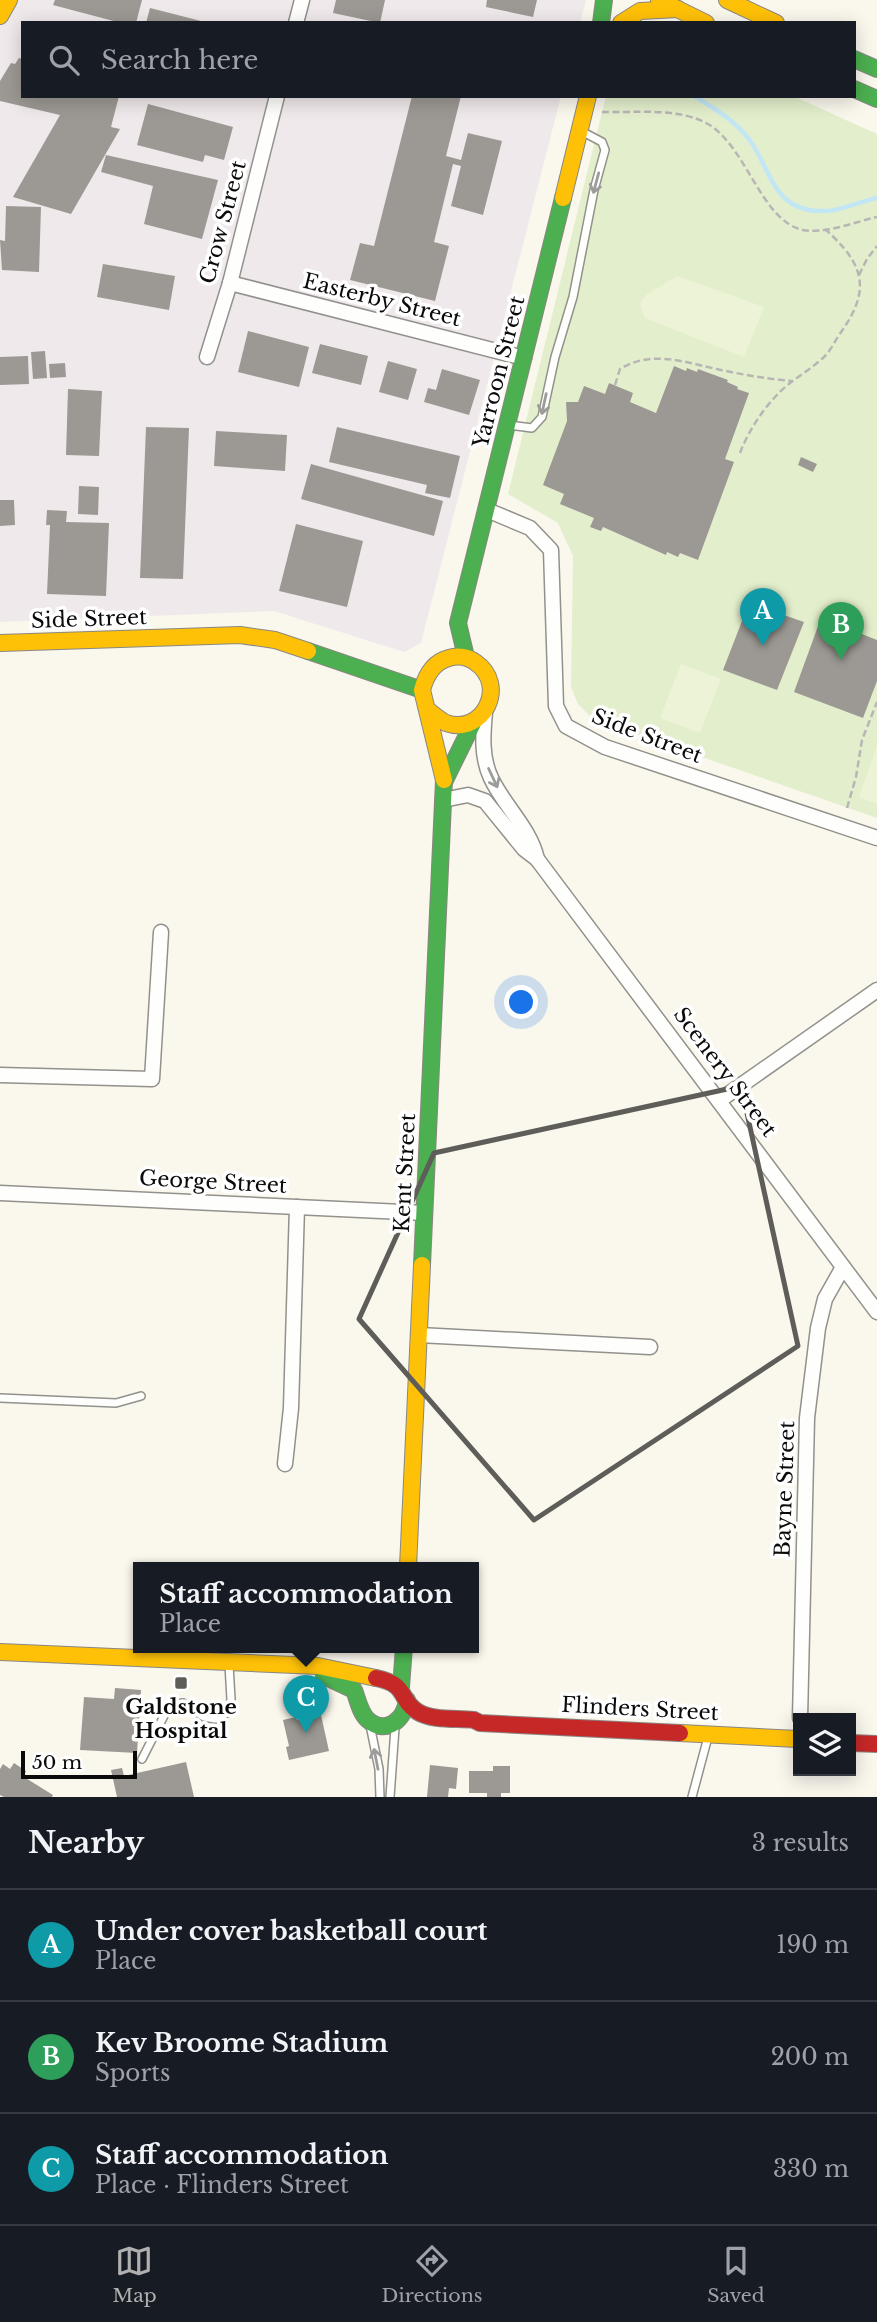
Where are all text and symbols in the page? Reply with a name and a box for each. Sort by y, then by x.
search box [21,21,856,98]
icon: search [45,41,83,79]
text: Search here [101,44,258,76]
street label: Crow Street [194,158,252,286]
one-way arrow [589,171,602,194]
street label: Easterby Street [300,268,464,332]
street label: Yarroon Street [467,293,530,452]
one-way arrow [537,392,551,415]
pin: A [740,588,786,646]
pin: B [818,602,864,660]
street label: Side Street [31,604,148,634]
street label: Side Street [588,703,706,769]
one-way arrow [487,768,500,789]
your location [504,985,538,1019]
street label: Scenery Street [668,1002,782,1142]
street label: Kent Street [389,1113,421,1233]
street label: George Street [139,1165,288,1199]
street label: Bayne Street [770,1420,800,1558]
popup [133,1562,479,1653]
text: Staff accommodation [159,1578,453,1610]
text: Place [159,1610,221,1638]
marker: Galdstone Hospital [173,1675,189,1691]
pin: C [283,1675,329,1733]
street label: Flinders Street [561,1692,719,1726]
place label: Galdstone Hospital [125,1694,237,1744]
map controls [793,1713,856,1776]
button: layers [793,1713,856,1776]
scale bar [21,1748,136,1780]
one-way arrow [369,1748,383,1771]
text: 50 m [32,1751,82,1774]
text: Nearby [28,1824,144,1861]
text: 3 results [752,1829,849,1857]
text: Under cover basketball court [95,1915,487,1947]
text: A [42,1931,60,1959]
text: 190 m [776,1931,849,1959]
text: Place [95,1947,157,1975]
text: Kev Broome Stadium [95,2027,388,2059]
text: B [42,2043,60,2071]
text: 200 m [771,2043,849,2071]
text: Sports [95,2059,171,2087]
text: Staff accommodation [95,2139,388,2171]
text: C [42,2155,60,2183]
text: 330 m [773,2155,849,2183]
text: Place · Flinders Street [95,2171,349,2199]
tab: Map [112,2242,157,2307]
tab: Directions [381,2242,482,2307]
tab: Saved [707,2242,765,2307]

